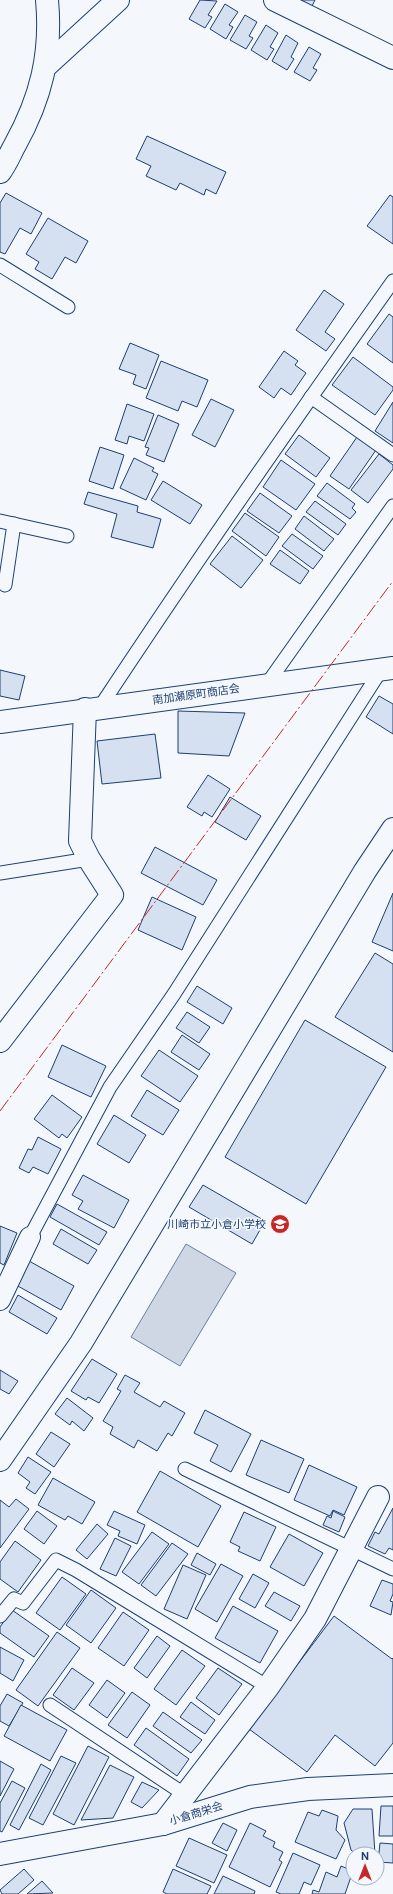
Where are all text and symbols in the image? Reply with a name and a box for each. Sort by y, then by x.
street label: 南加瀬原町商店会 [151,681,241,707]
school or university icon: 川崎市立小倉小学校 [269,1213,291,1235]
place label: 川崎市立小倉小学校 [167,1217,266,1231]
street label: 小倉商栄会 [168,1798,224,1828]
north arrow [345,1846,385,1886]
text: N [361,1849,369,1863]

